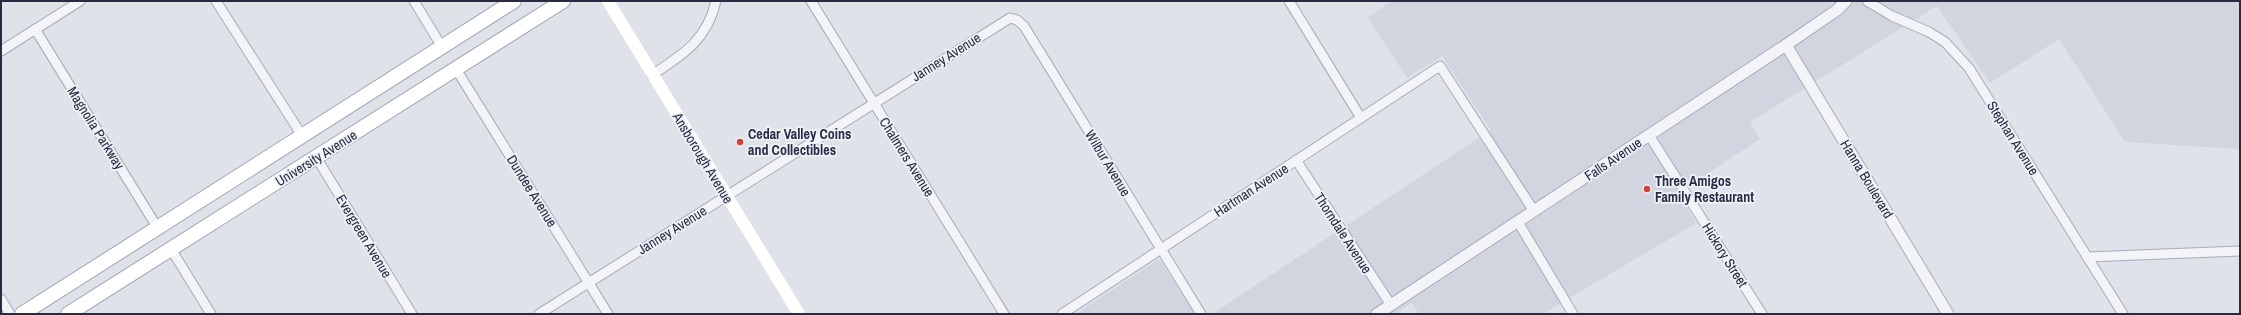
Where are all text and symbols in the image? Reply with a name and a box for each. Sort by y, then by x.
street label: Janney Avenue [908,29,984,85]
street label: Magnolia Parkway [63,83,129,173]
street label: Stephan Avenue [1983,98,2043,178]
street label: Ansborough Avenue [668,108,737,207]
street label: Chalmers Avenue [875,114,939,200]
place label: Cedar Valley Coins and Collectibles [748,125,851,159]
street label: University Avenue [272,126,360,190]
street label: Wilbur Avenue [1081,126,1135,200]
street label: Falls Avenue [1581,133,1645,185]
street label: Hanna Boulevard [1836,136,1898,222]
marker: Cedar Valley Coins and Collectibles [735,137,745,147]
street label: Dundee Avenue [503,152,561,230]
street label: Hartman Avenue [1210,159,1292,221]
place label: Three Amigos Family Restaurant [1655,172,1754,206]
marker: Three Amigos Family Restaurant [1642,184,1652,194]
street label: Thorndale Avenue [1310,189,1376,277]
street label: Evergreen Avenue [332,191,396,281]
street label: Janney Avenue [634,202,710,258]
street label: Hickory Street [1698,219,1752,291]

